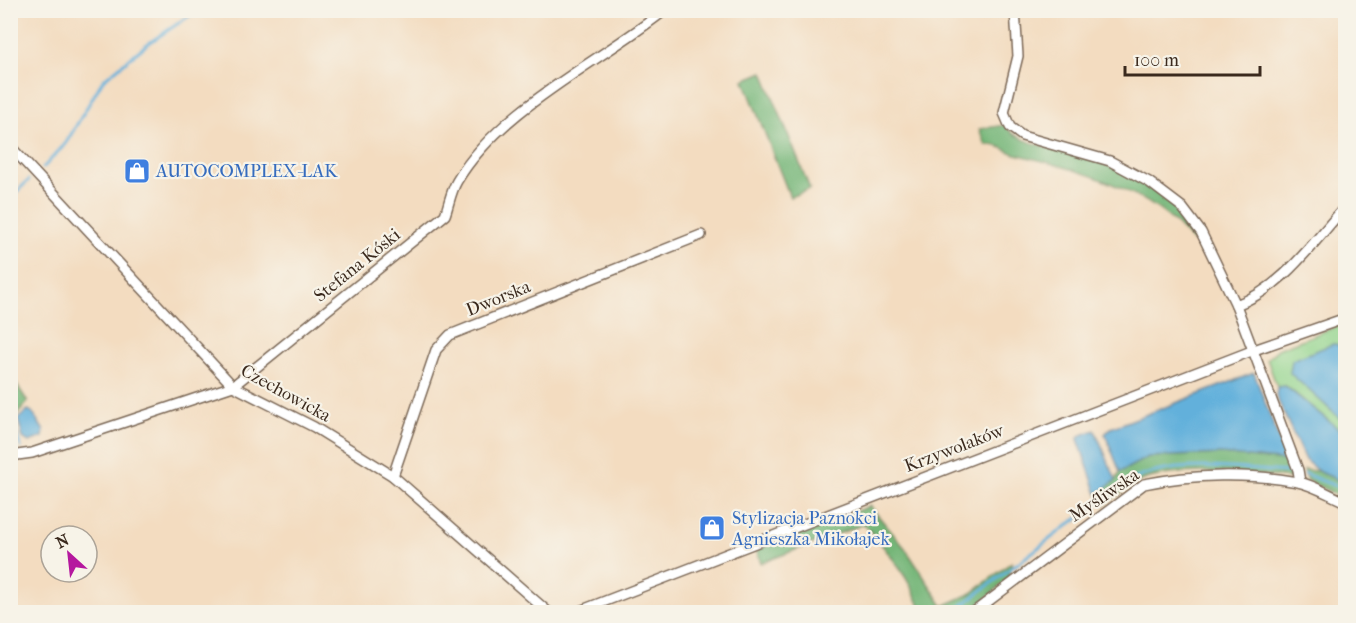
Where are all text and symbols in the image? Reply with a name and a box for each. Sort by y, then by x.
scale bar [1125,39,1260,77]
text: 100 m [1134,50,1179,71]
shop icon: AUTOCOMPLEX-LAK [122,156,152,186]
place label: AUTOCOMPLEX-LAK [155,161,338,182]
street label: Stefana Kóski [310,224,405,306]
street label: Dworska [463,276,534,321]
street label: Czechowicka [237,360,335,427]
street label: Krzywolaków [902,420,1007,477]
street label: Myśliwska [1065,464,1144,526]
place label: Stylizacja Paznokci Agnieszka Mikołajek [731,508,890,550]
shop icon: Stylizacja Paznokci Agnieszka Mikołajek [697,513,727,543]
north arrow [39,524,99,584]
text: N [53,529,73,552]

